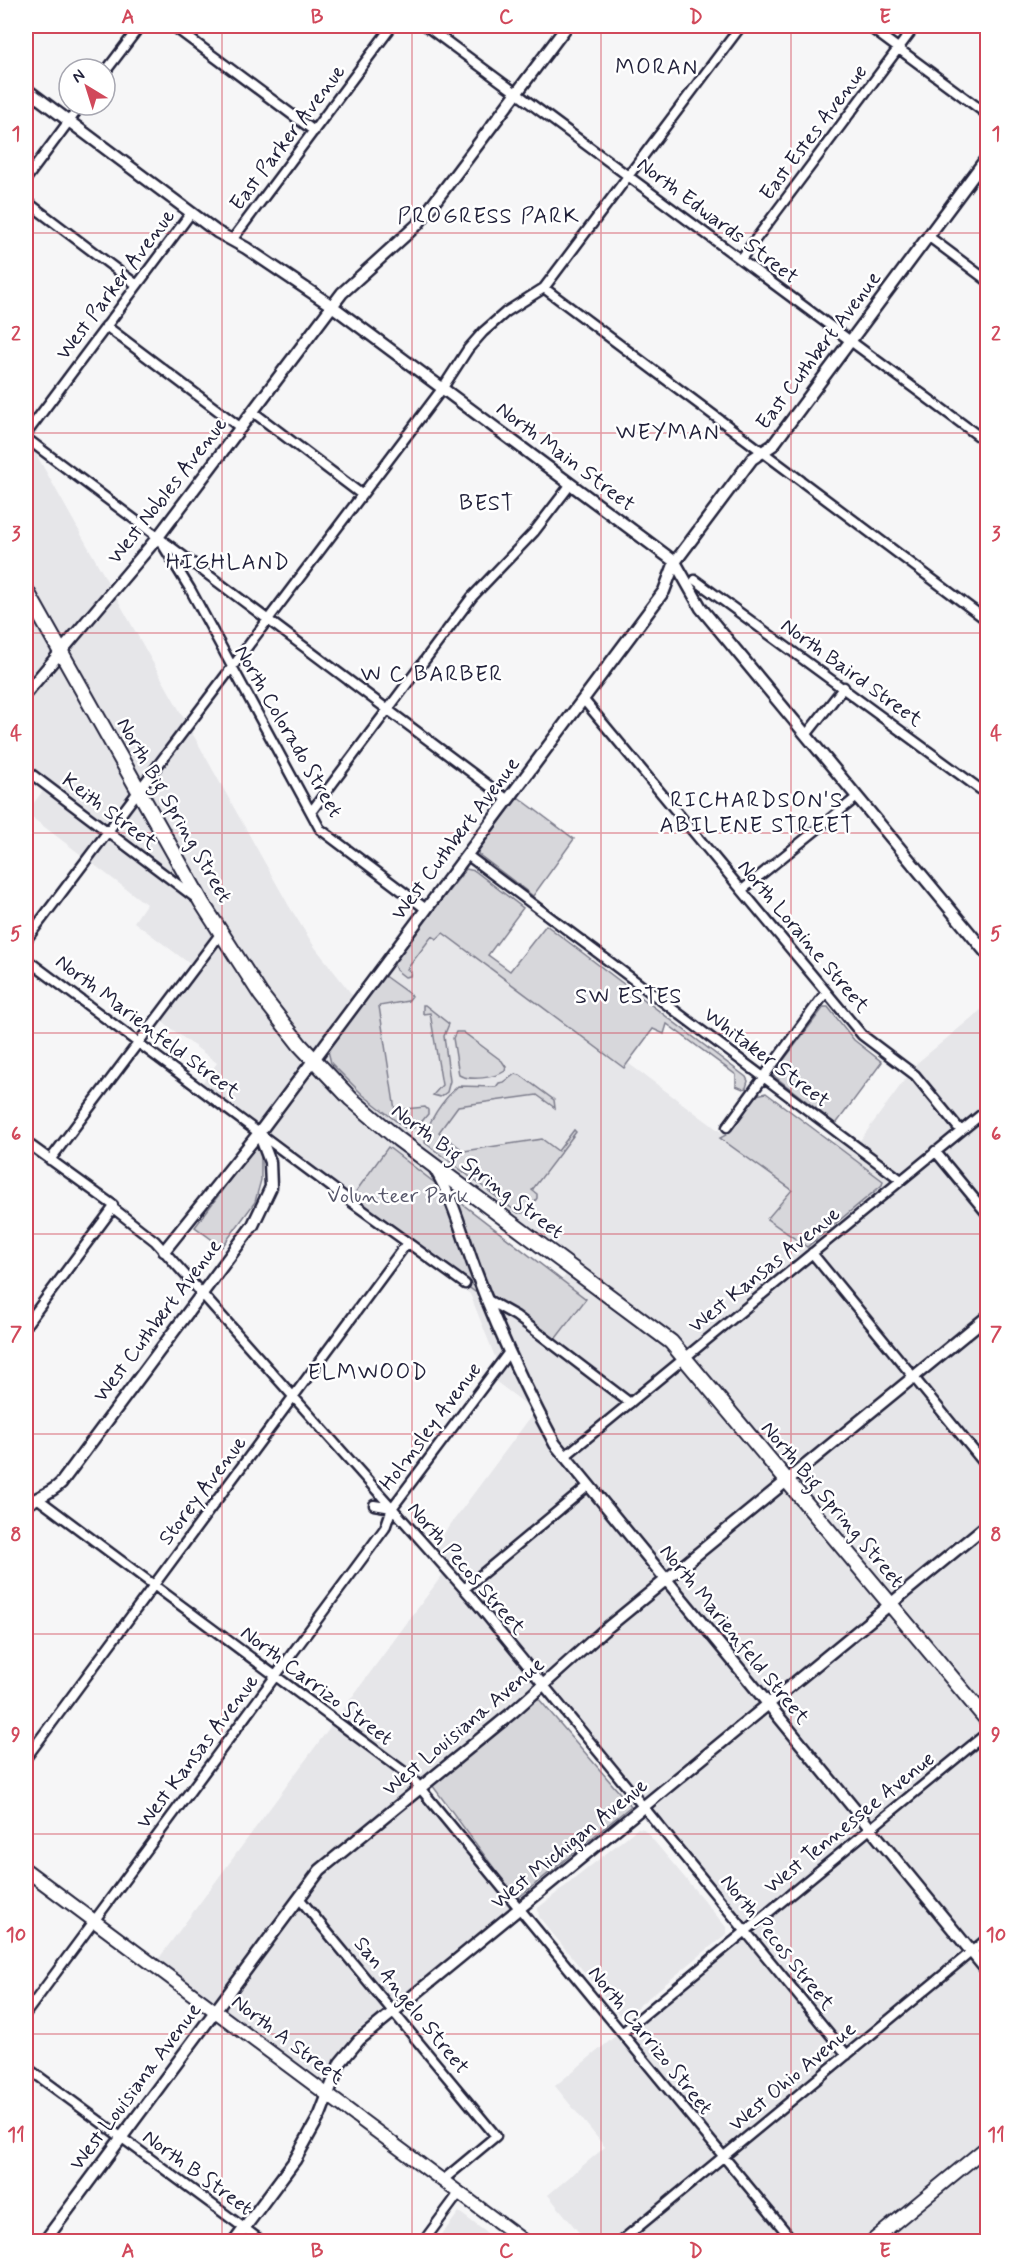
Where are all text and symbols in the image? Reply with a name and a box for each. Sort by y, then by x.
text: A [121,4,135,31]
text: B [311,4,324,31]
text: C [499,4,514,31]
text: D [689,4,703,31]
text: E [879,4,891,31]
district label: MORAN [615,54,699,82]
north arrow [57,57,117,117]
street label: East Parker Avenue [224,59,352,216]
street label: East Estes Avenue [753,59,874,206]
text: N [68,65,89,88]
text: 1 [12,121,20,148]
text: 1 [992,121,1000,148]
street label: North Edwards Street [631,151,804,291]
street label: West Parker Avenue [50,203,182,366]
district label: PROGRESS PARK [398,203,580,231]
street label: East Cuthbert Avenue [750,266,888,436]
text: 2 [11,321,21,348]
text: 2 [991,321,1001,348]
street label: North Main Street [490,395,641,518]
street label: West Nobles Avenue [101,411,234,570]
district label: WEYMAN [616,419,720,447]
district label: BEST [459,490,515,518]
text: 3 [11,521,21,548]
text: 3 [991,521,1001,548]
district label: HIGHLAND [166,549,290,577]
street label: North Baird Street [775,612,928,734]
street label: North Colorado Street [227,640,349,823]
district label: W C BARBER [360,661,504,689]
street label: North Big Spring Street [108,713,239,909]
text: 4 [10,721,22,748]
text: 4 [990,721,1002,748]
street label: West Cuthbert Avenue [385,751,527,926]
street label: Keith Street [56,767,163,857]
district label: RICHARDSON'S ABILENE STREET [659,787,855,840]
street label: North Loraine Street [731,854,876,1020]
text: 5 [10,921,22,948]
text: 5 [990,921,1002,948]
street label: North Marienfeld Street [49,948,246,1106]
district label: SW ESTES [575,983,683,1011]
street label: Whitaker Street [698,1001,835,1115]
street label: North Big Spring Street [384,1098,570,1248]
text: 6 [11,1121,21,1148]
text: 6 [991,1121,1001,1148]
park label: Volunteer Park [327,1182,469,1210]
street label: West Kansas Avenue [683,1200,846,1340]
street label: West Cuthbert Avenue [87,1233,229,1408]
text: 7 [10,1321,22,1348]
text: 7 [990,1321,1002,1348]
street label: Holmsley Avenue [373,1357,488,1496]
district label: ELMWOOD [307,1359,429,1387]
street label: North Big Spring Street [753,1415,910,1595]
street label: Storey Avenue [152,1430,253,1551]
street label: North Pecos Street [401,1496,532,1642]
text: 8 [10,1522,22,1549]
text: 8 [990,1522,1002,1549]
street label: North Marienfeld Street [653,1539,816,1731]
street label: North Carrizo Street [234,1619,398,1752]
street label: West Louisiana Avenue [377,1651,551,1803]
street label: West Kansas Avenue [130,1668,265,1835]
text: 9 [11,1722,21,1749]
text: 9 [991,1722,1001,1749]
street label: West Tennessee Avenue [758,1745,941,1900]
street label: West Michigan Avenue [485,1772,654,1916]
street label: North Pecos Street [714,1869,841,2017]
text: 10 [6,1922,26,1949]
text: 10 [986,1922,1006,1949]
street label: San Angelo Street [347,1931,476,2080]
street label: North Carrizo Street [581,1960,719,2121]
street label: North A Street [225,1988,350,2092]
street label: West Louisiana Avenue [63,1997,208,2176]
street label: West Ohio Avenue [723,2015,862,2138]
text: 11 [7,2122,25,2149]
text: 11 [987,2122,1005,2149]
street label: North B Street [137,2123,258,2222]
text: A [121,2238,135,2265]
text: B [311,2238,324,2265]
text: C [499,2238,514,2265]
text: D [689,2238,703,2265]
text: E [879,2238,891,2265]

